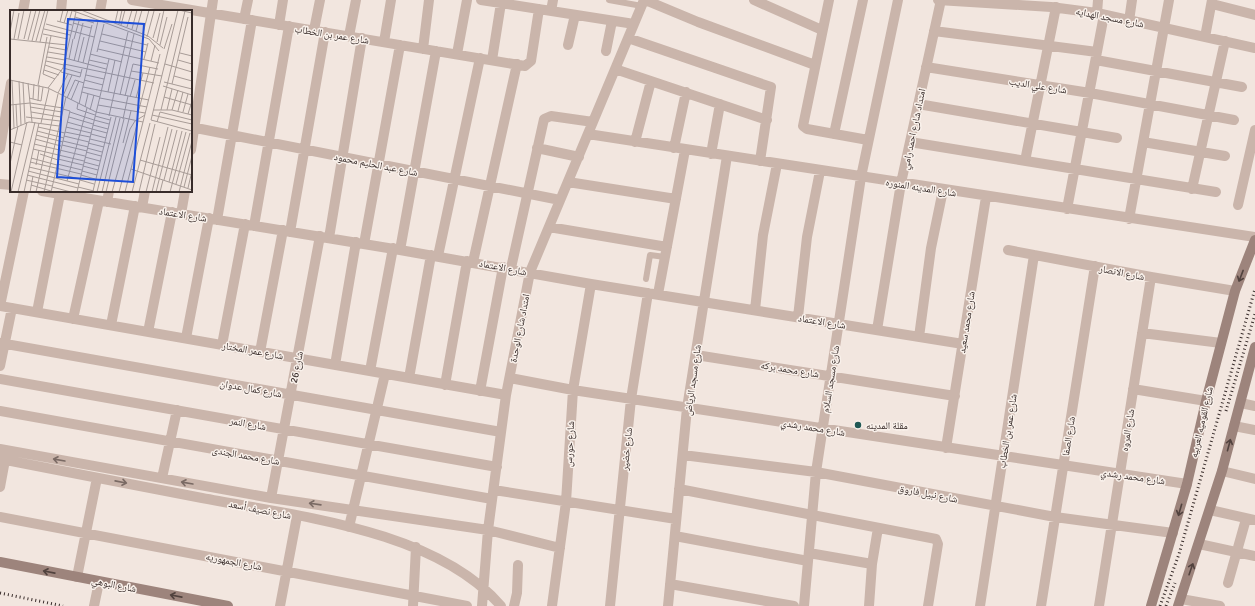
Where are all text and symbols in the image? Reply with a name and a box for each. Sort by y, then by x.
street label: شارع مسجد الهدايه [1075,5,1145,31]
inset map [10,10,192,192]
street label: شارع عمر بن الخطاب [294,23,370,47]
street label: شارع علي الديب [1008,75,1068,98]
street label: امتداد شارع احمد رامي [900,88,930,171]
street label: شارع عبد الحليم محمود [333,151,419,180]
street label: شارع المدينه المنوره [884,176,958,200]
street label: شارع الاعتماد [158,205,208,225]
street label: شارع الاعتماد [478,257,528,279]
street label: شارع الانصار [1097,263,1146,283]
one-way arrow [1237,269,1245,281]
street label: شارع محمد سعيد [956,290,978,354]
street label: امتداد شارع الوحدة [507,293,533,363]
street label: شارع الاعتماد [797,312,847,332]
street label: شارع عمر المختار [220,340,285,362]
street label: شارع مسجد الرياض [682,344,704,416]
street label: شارع مسجد السلام [820,344,843,414]
street label: شارع 26 [288,350,306,384]
street label: شارع محمد بركه [760,359,820,381]
street label: شارع كمال عدوان [219,378,283,400]
street label: شارع القوميه العربيه [1188,385,1216,459]
street label: شارع عمر بن الخطاب [996,393,1020,469]
street label: شارع المروه [1119,408,1137,452]
street label: شارع النمر [228,415,267,433]
street label: شارع الصفا [1060,415,1078,457]
street label: شارع محمد رشدي [780,417,846,441]
street label: شارع حورس [563,420,577,467]
marker: مقلة المدينه [853,420,863,430]
place label: مقلة المدينه [866,420,908,432]
street label: شارع خضير [619,427,635,472]
one-way arrow [1225,439,1233,452]
street label: شارع محمد الجندى [211,444,281,468]
one-way arrow [53,455,66,463]
street label: شارع محمد رشدي [1100,467,1166,489]
one-way arrow [114,478,127,486]
one-way arrow [181,478,194,486]
street label: شارع نبيل فاروق [897,482,959,506]
street label: شارع نصيف أسعد [227,497,293,522]
one-way arrow [309,500,322,508]
one-way arrow [1176,503,1183,516]
street label: شارع الجمهوريه [205,551,263,573]
one-way arrow [1188,563,1195,576]
one-way arrow [43,567,56,575]
street label: شارع البوهي [90,575,138,597]
one-way arrow [170,592,183,600]

